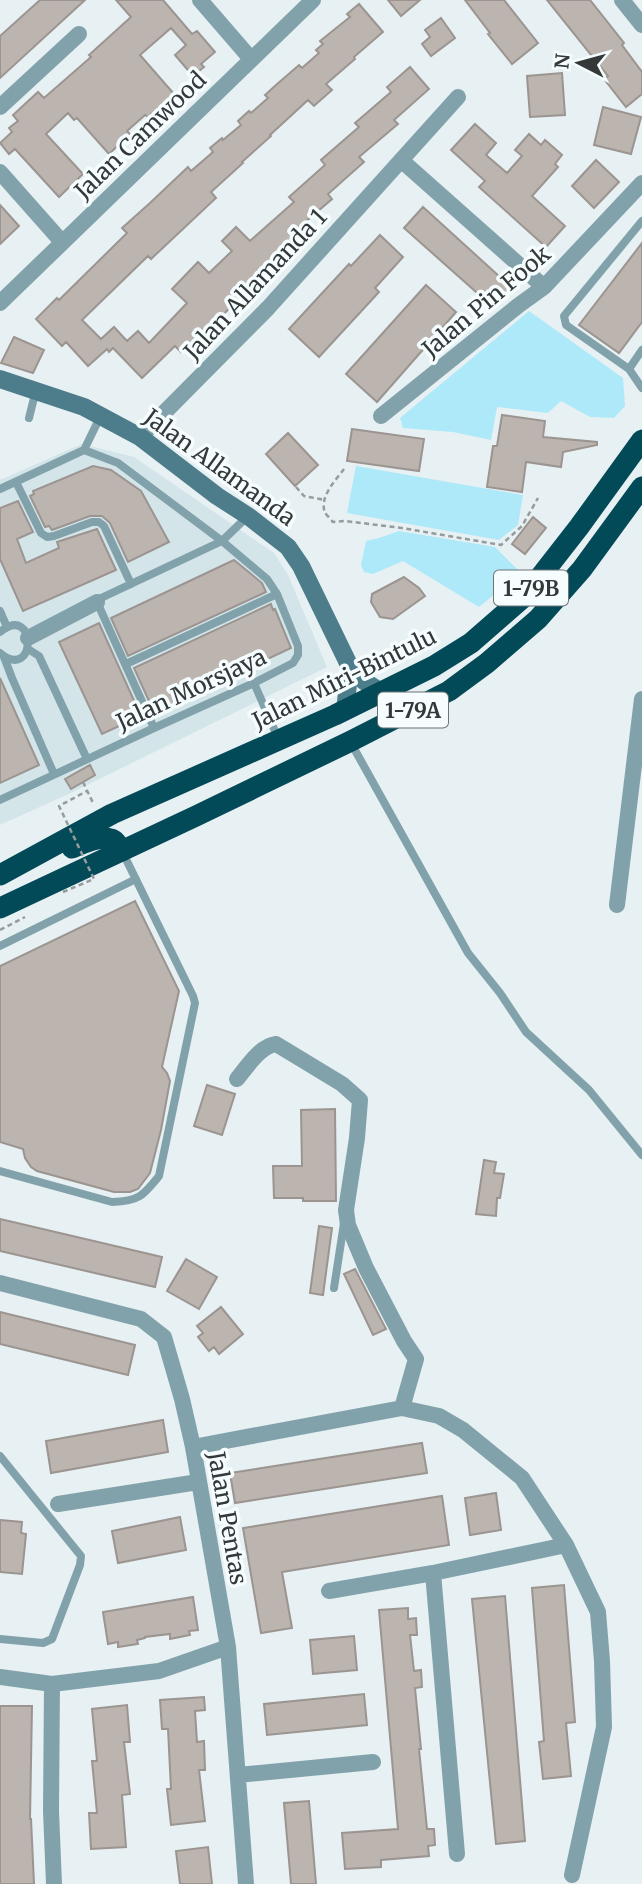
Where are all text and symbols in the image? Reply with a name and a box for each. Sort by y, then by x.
north arrow [544,28,614,98]
text: N [549,53,575,70]
street label: Jalan Camwood [67,65,212,206]
street label: Jalan Allamanda 1 [177,202,333,366]
street label: Jalan Pin Fook [415,239,556,364]
street label: Jalan Allamanda [138,402,301,532]
road number: 1-79B [494,570,568,606]
street label: Jalan Miri-Bintulu [247,621,441,735]
street label: Jalan Morsjaya [111,642,270,737]
road number: 1-79A [378,692,448,728]
street label: Jalan Pentas [202,1448,254,1587]

